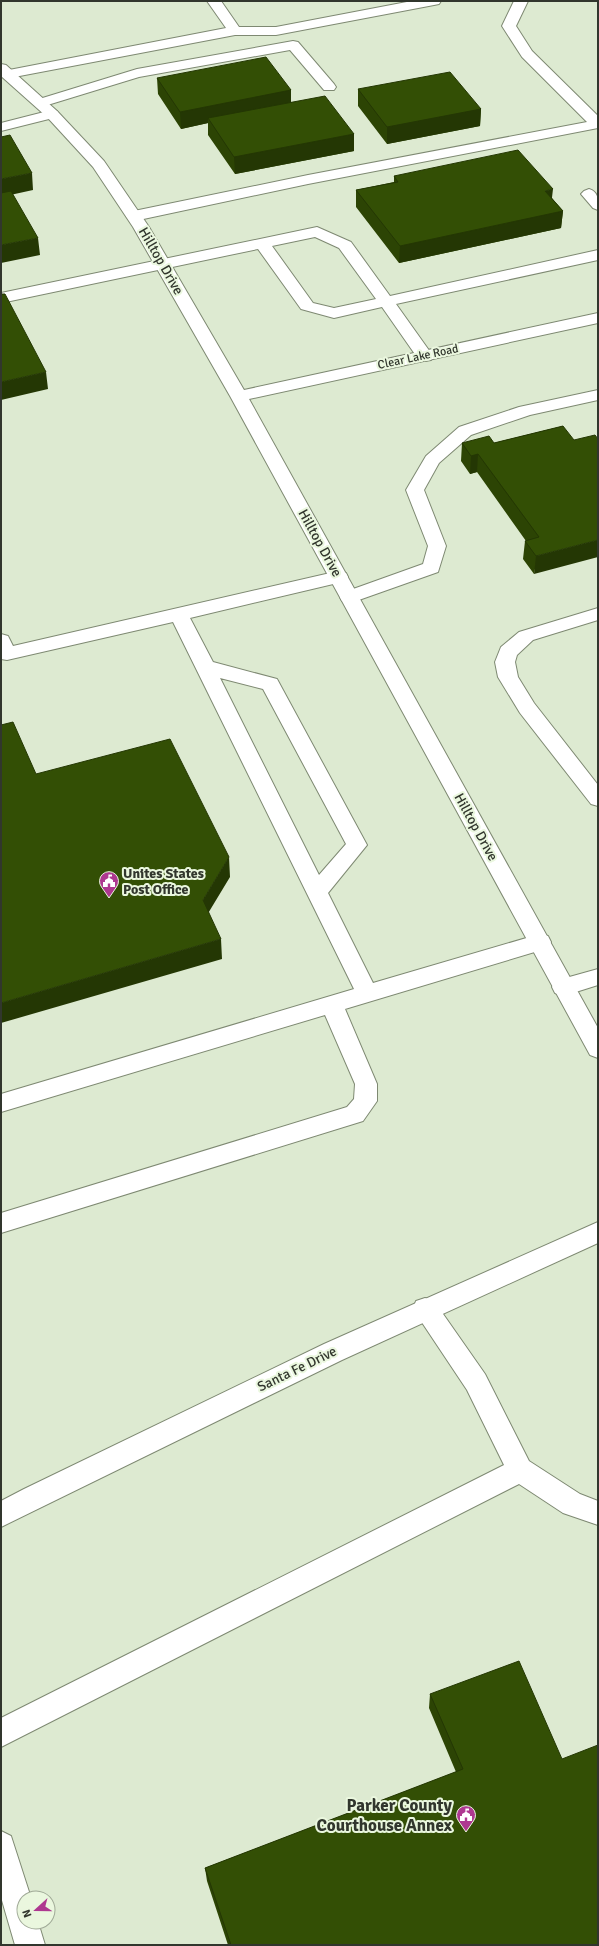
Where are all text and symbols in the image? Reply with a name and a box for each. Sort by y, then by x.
street label: Hilltop Drive [135,224,187,298]
street label: Clear Lake Road [376,341,460,373]
street label: Hilltop Drive [294,506,346,580]
street label: Hilltop Drive [450,790,502,864]
place label: Unites States Post Office [123,865,204,898]
public building icon: Unites States Post Office [98,870,120,898]
street label: Santa Fe Drive [255,1343,339,1395]
place label: Parker County Courthouse Annex [317,1795,453,1836]
public building icon: Parker County Courthouse Annex [455,1804,477,1832]
north arrow [16,1890,56,1930]
text: N [20,1908,35,1919]

